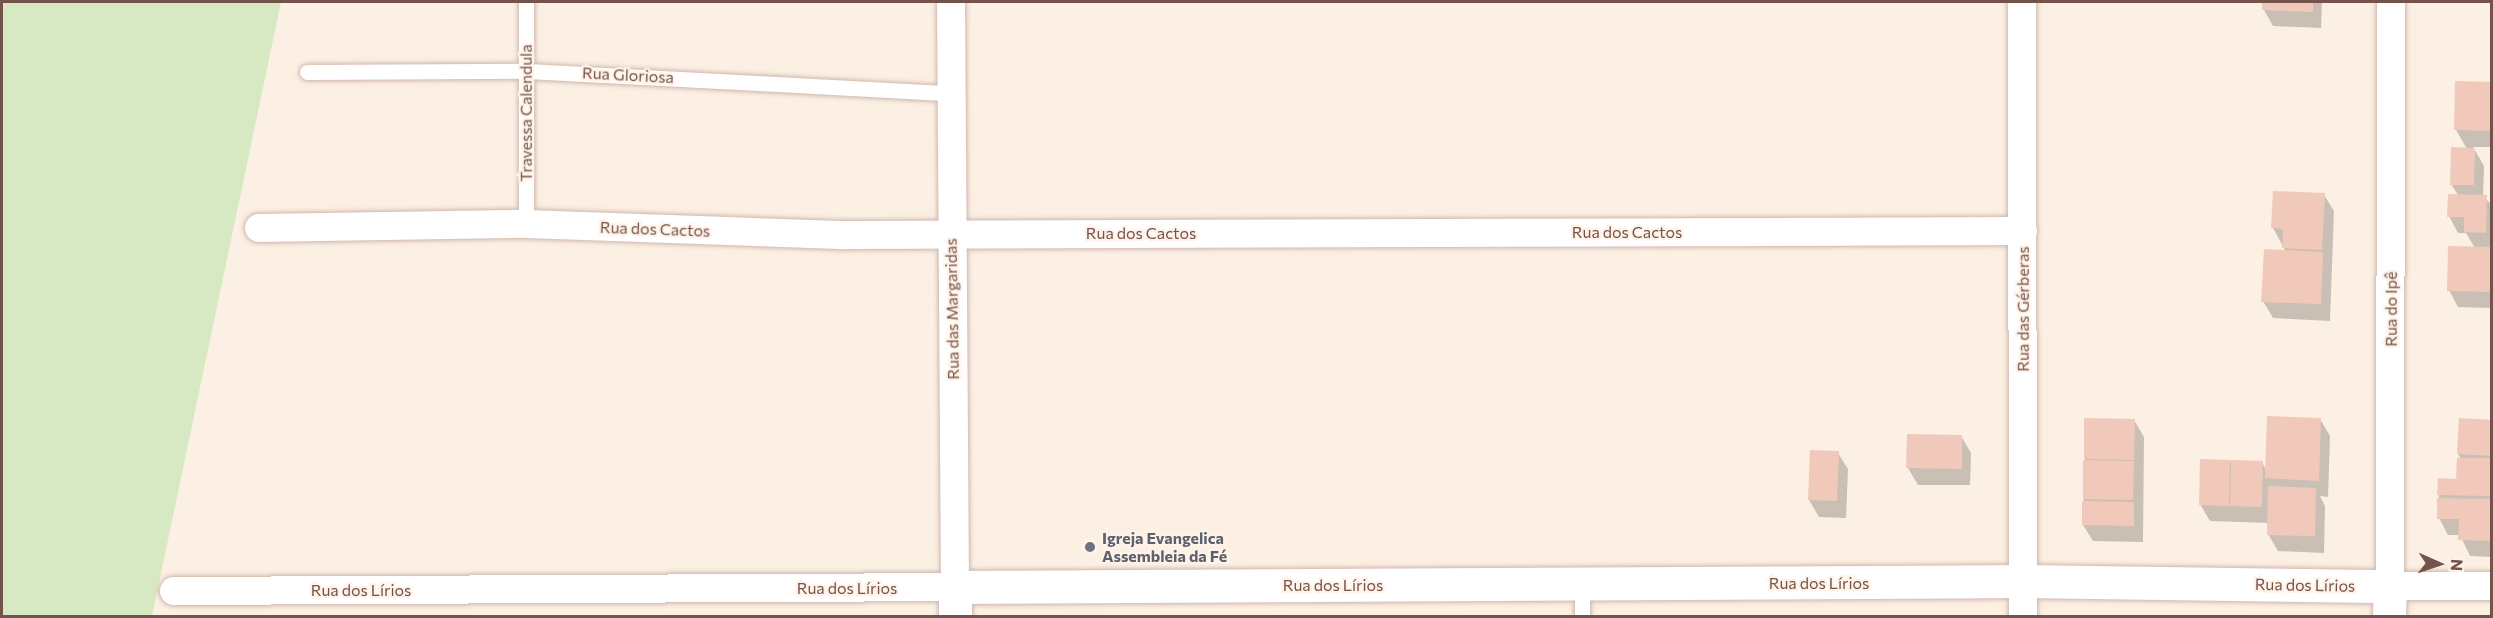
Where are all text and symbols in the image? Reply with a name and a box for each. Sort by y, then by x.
street label: Travessa Calendula [516,44,536,182]
street label: Rua Gloriosa [582,63,674,87]
street label: Rua dos Cactos [600,217,710,241]
street label: Rua dos Cactos [1572,222,1682,242]
street label: Rua dos Cactos [1086,223,1196,243]
street label: Rua das Margaridas [941,238,963,380]
street label: Rua das Gérberas [2013,246,2033,372]
street label: Rua do Ipê [2381,271,2401,347]
place label: Igreja Evangelica Assembleia da Fé [1102,528,1227,566]
north arrow [2409,534,2469,594]
marker: Igreja Evangelica Assembleia da Fé [1083,540,1097,554]
text: N [2448,558,2467,571]
street label: Rua dos Lírios [1769,573,1869,593]
street label: Rua dos Lírios [1283,575,1383,595]
street label: Rua dos Lírios [2255,575,2355,595]
street label: Rua dos Lírios [797,578,897,598]
street label: Rua dos Lírios [311,580,411,600]

